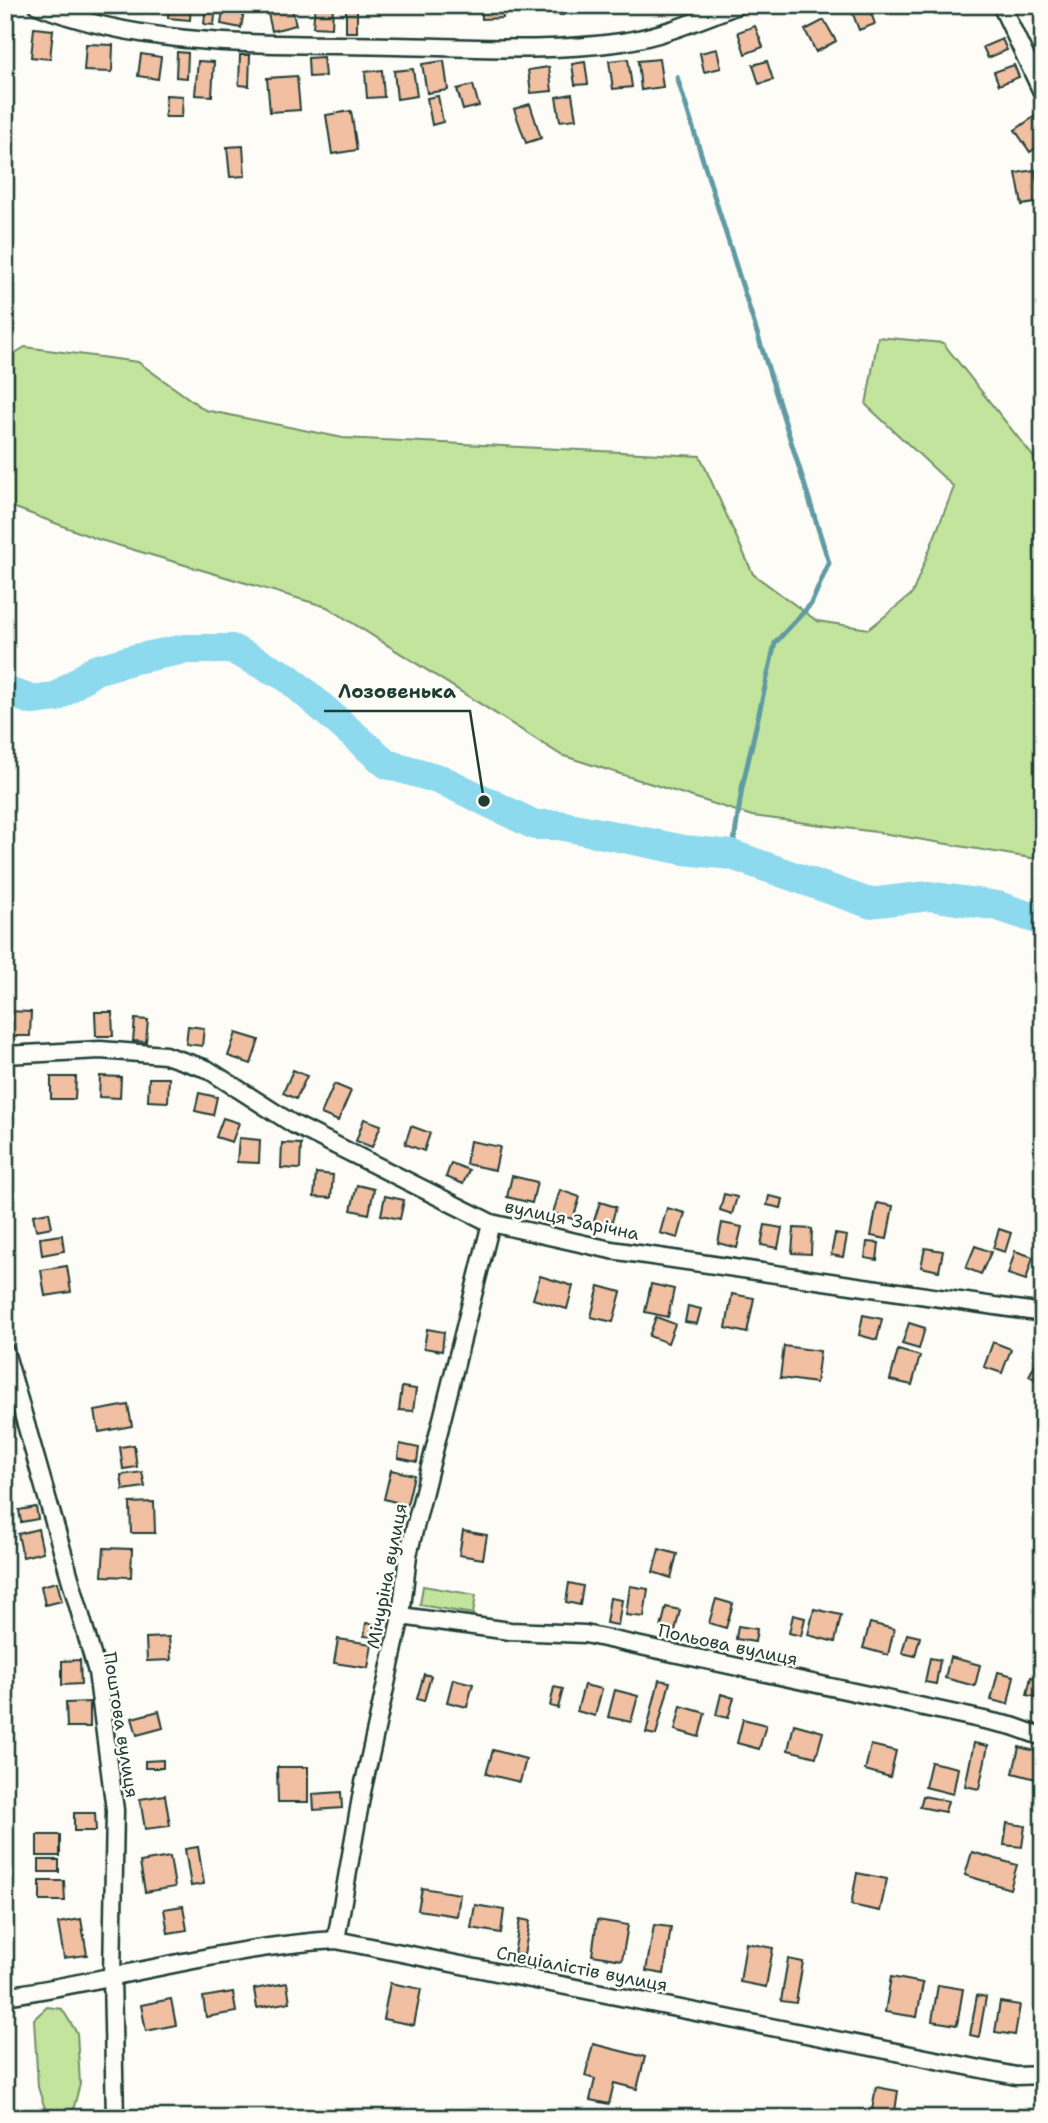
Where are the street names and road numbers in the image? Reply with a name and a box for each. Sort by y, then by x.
street label: вулиця Зарічна [503,1194,641,1246]
street label: Мічуріна вулиця [361,1501,413,1651]
street label: Польова вулиця [656,1618,800,1672]
street label: Поштова вулиця [98,1650,144,1800]
street label: Спеціалістів вулиця [494,1941,670,1997]

